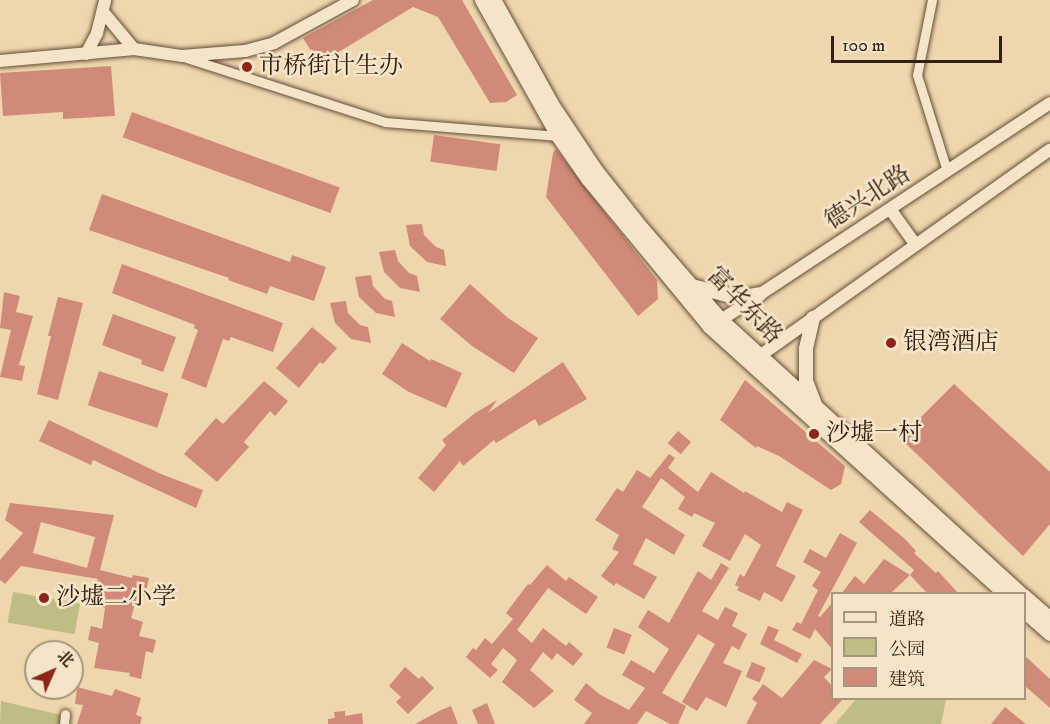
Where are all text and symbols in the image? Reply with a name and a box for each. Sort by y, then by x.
scale bar [834,24,1005,62]
text: 100 m [842,35,885,57]
place label: 市桥街计生办 [259,53,403,81]
marker: 市桥街计生办 [240,60,254,74]
street label: 德兴北路 [820,160,916,236]
street label: 富华东路 [700,261,788,351]
place label: 银湾酒店 [903,329,999,357]
marker: 银湾酒店 [884,336,898,350]
place label: 沙墟一村 [826,420,922,448]
marker: 沙墟一村 [807,427,821,441]
place label: 沙墟二小学 [56,584,176,612]
marker: 沙墟二小学 [37,591,51,605]
legend [831,592,1026,700]
text: 道路 [889,609,925,631]
text: 公园 [889,639,925,661]
north arrow [24,640,84,700]
text: 北 [53,646,78,671]
text: 建筑 [889,669,925,691]

